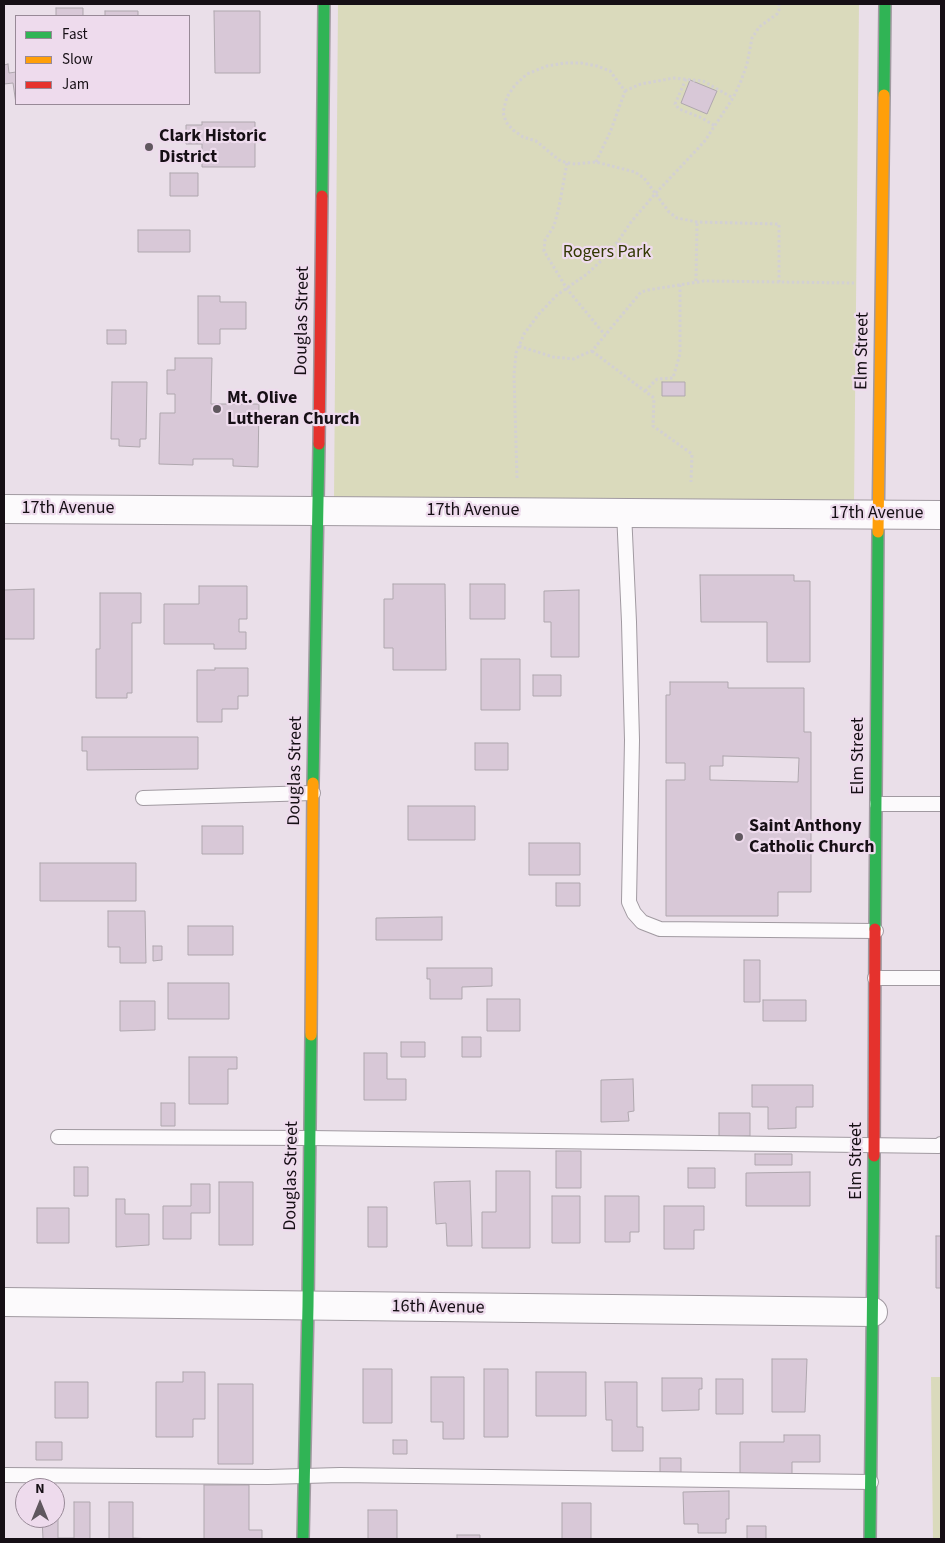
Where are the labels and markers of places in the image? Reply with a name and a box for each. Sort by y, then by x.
place label: Clark Historic District [159,126,267,168]
marker: Clark Historic District [143,141,155,153]
place label: Mt. Olive Lutheran Church [227,388,360,430]
marker: Mt. Olive Lutheran Church [211,403,223,415]
place label: Saint Anthony Catholic Church [749,816,875,859]
marker: Saint Anthony Catholic Church [733,831,745,843]

